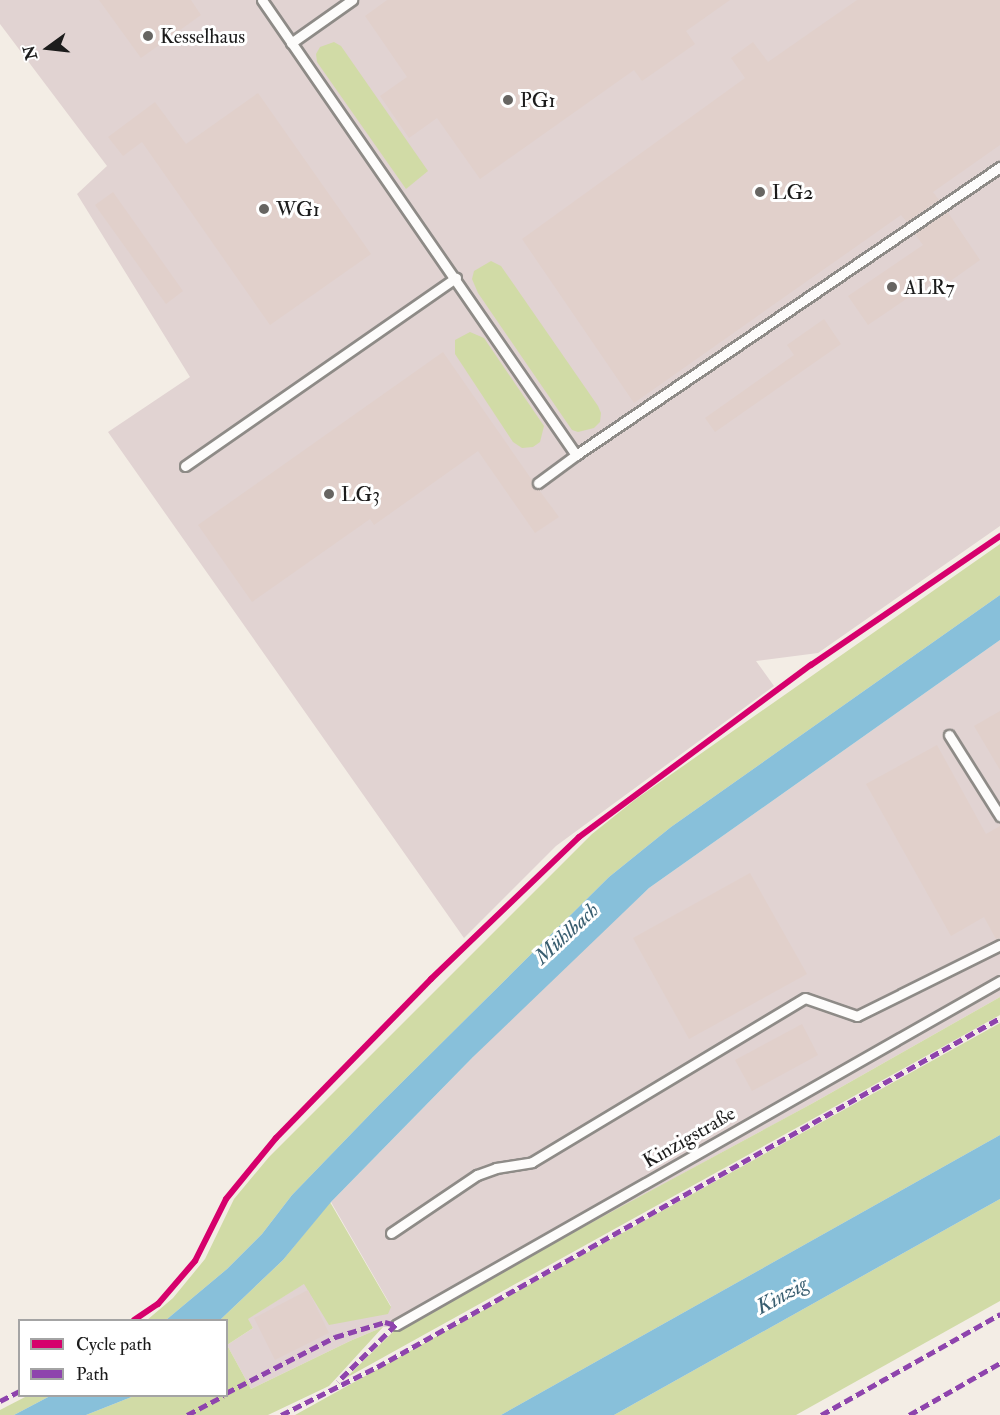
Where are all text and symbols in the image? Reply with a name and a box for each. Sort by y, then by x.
north arrow [18,18,78,78]
place label: Kesselhaus [160,24,245,48]
marker: Kesselhaus [141,29,155,43]
text: N [19,43,42,62]
place label: PG1 [520,88,556,112]
marker: PG1 [501,93,515,107]
place label: LG2 [772,180,813,204]
marker: LG2 [753,185,767,199]
place label: WG1 [276,197,320,221]
marker: WG1 [257,202,271,216]
place label: ALR7 [904,275,955,299]
marker: ALR7 [885,280,899,294]
place label: LG3 [341,482,380,506]
marker: LG3 [322,487,336,501]
water label: Mühlbach [530,898,604,970]
street label: Kinzigstraße [639,1101,739,1173]
water label: Kinzig [752,1272,812,1320]
legend [18,1319,228,1397]
text: Cycle path [76,1333,152,1356]
text: Path [76,1363,109,1386]

